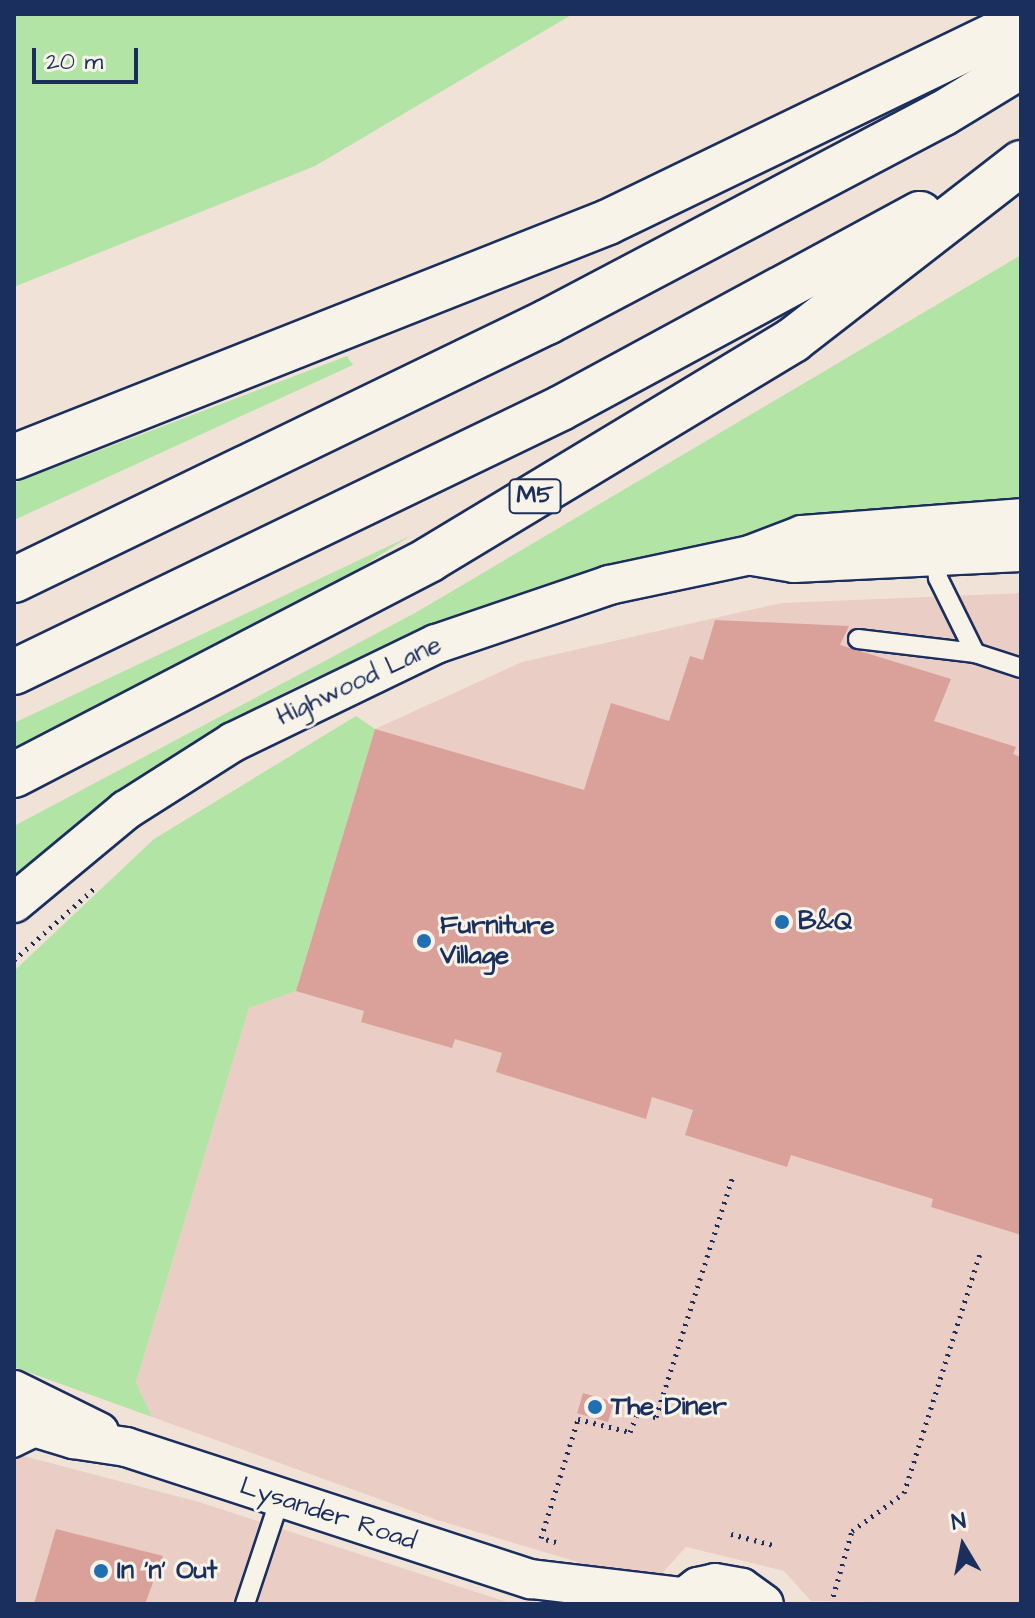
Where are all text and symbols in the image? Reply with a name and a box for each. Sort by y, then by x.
scale bar [36,32,142,82]
text: 20 m [46,45,103,79]
road number: M5 [507,476,563,516]
street label: Highwood Lane [272,629,446,733]
place label: B&Q [798,906,852,938]
place label: Furniture Village [440,910,555,972]
marker: B&Q [773,913,791,931]
marker: Furniture Village [415,932,433,950]
place label: The Diner [611,1391,727,1423]
marker: The Diner [586,1398,604,1416]
street label: Lysander Road [236,1471,420,1557]
text: N [949,1505,968,1538]
north arrow [923,1506,1003,1586]
place label: In 'n' Out [117,1555,217,1587]
marker: In 'n' Out [92,1562,110,1580]

